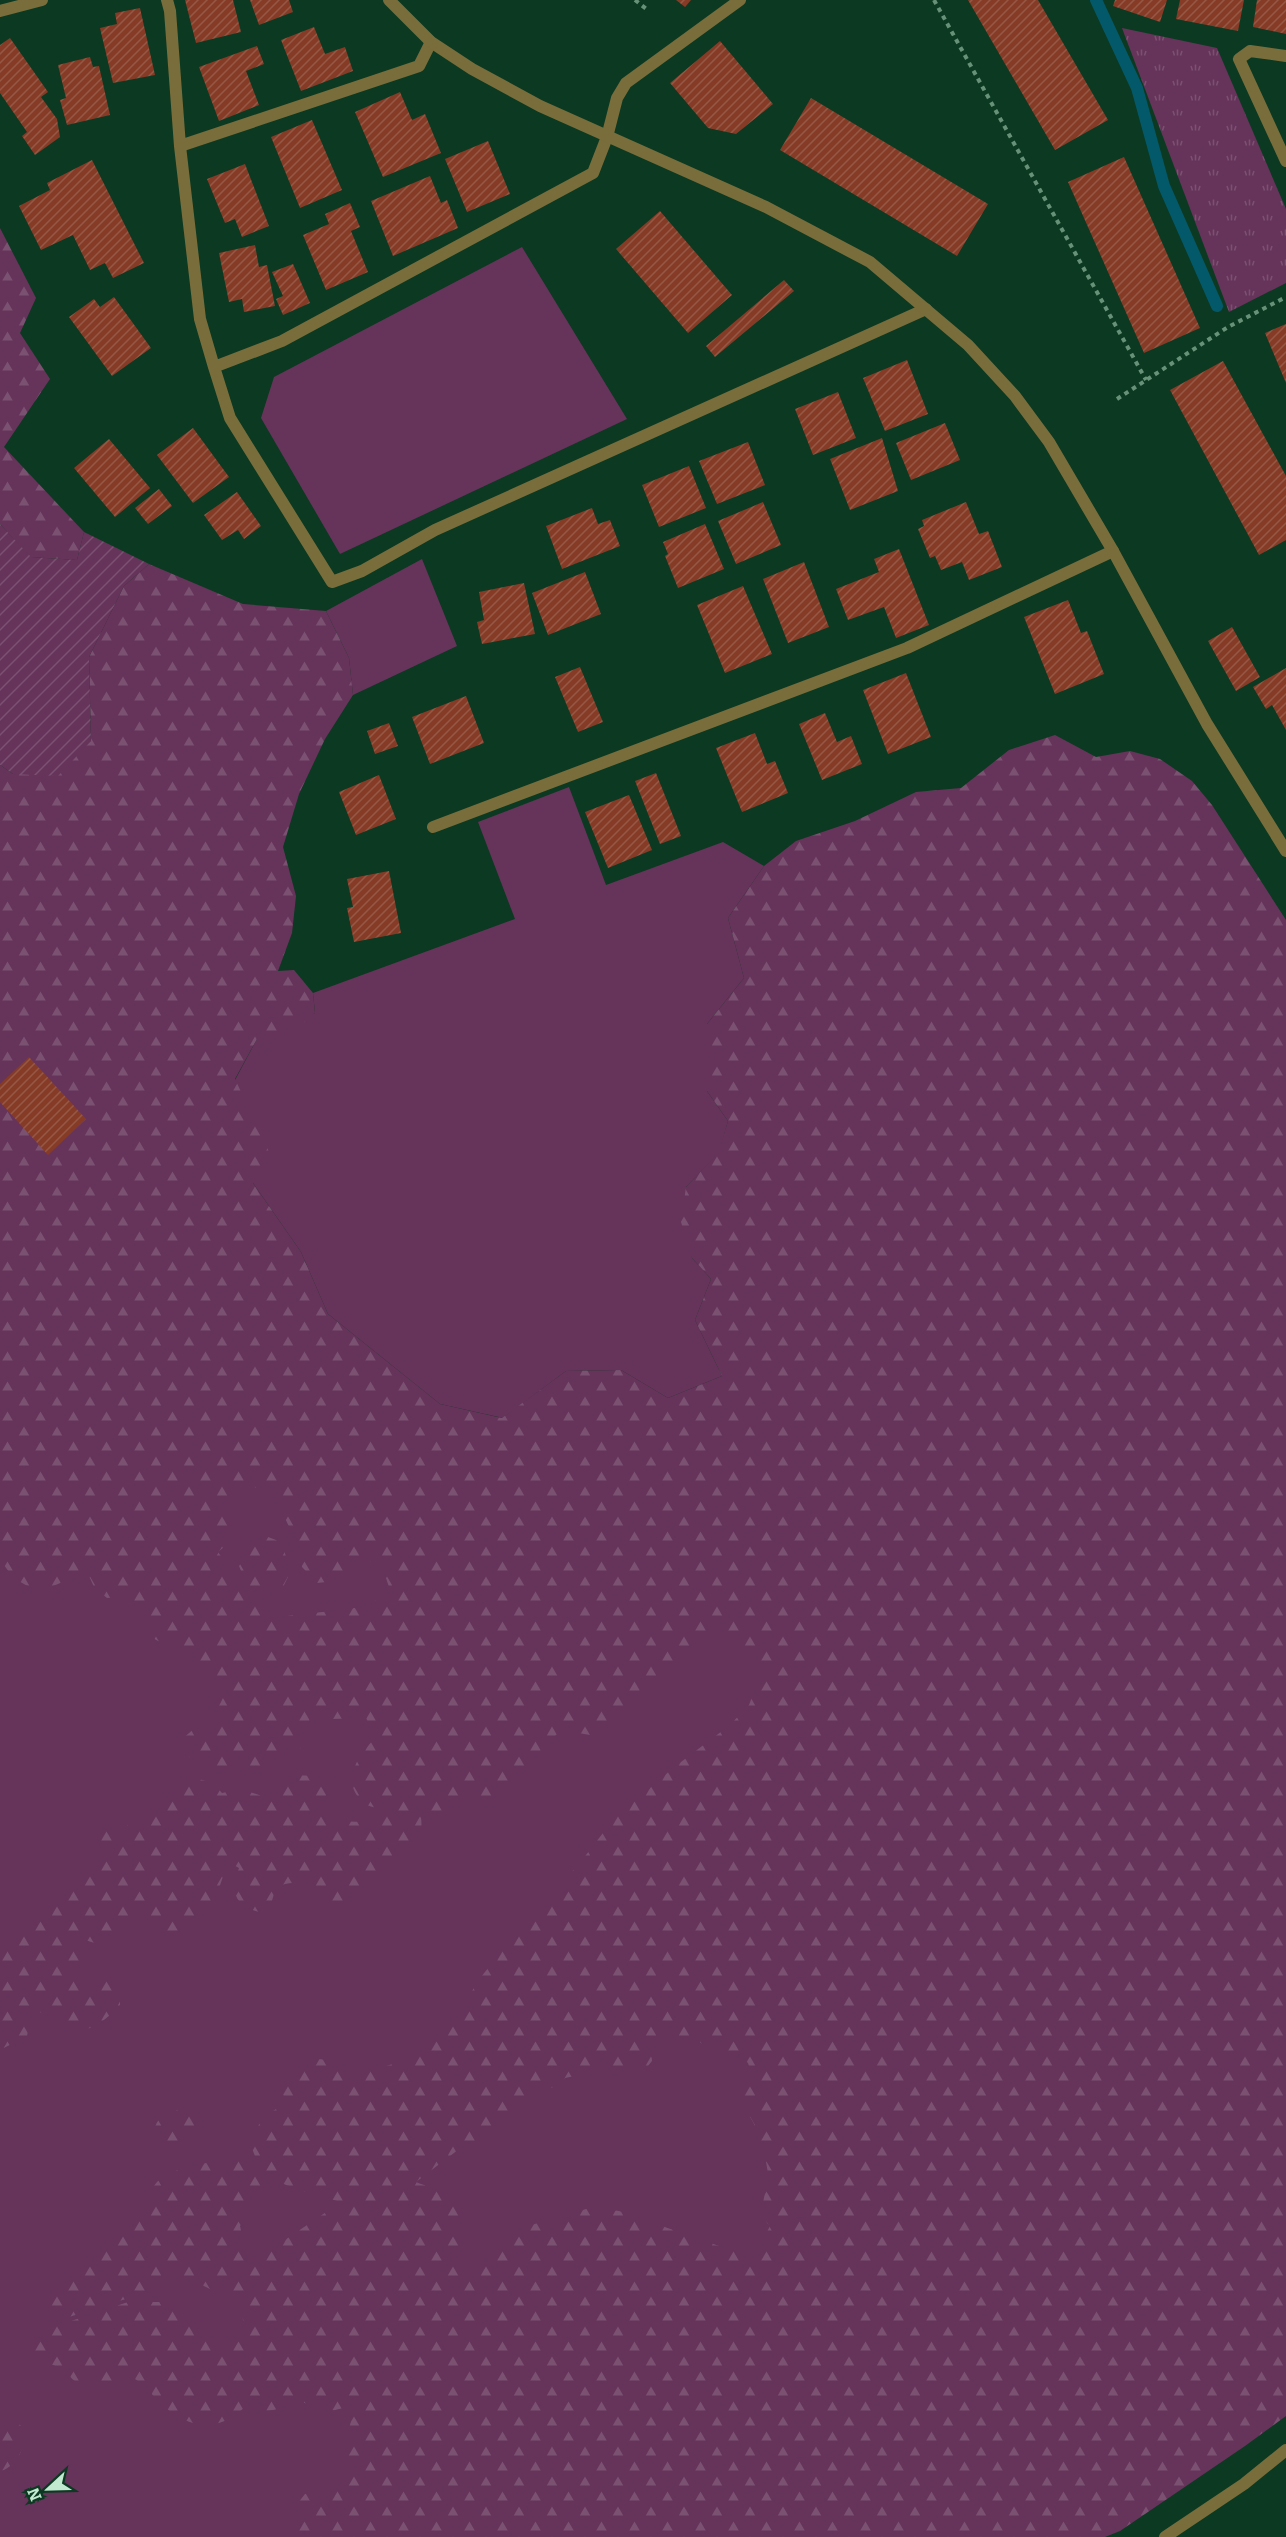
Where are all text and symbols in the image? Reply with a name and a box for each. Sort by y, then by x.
north arrow [18,2459,78,2519]
text: N [23,2485,46,2504]

